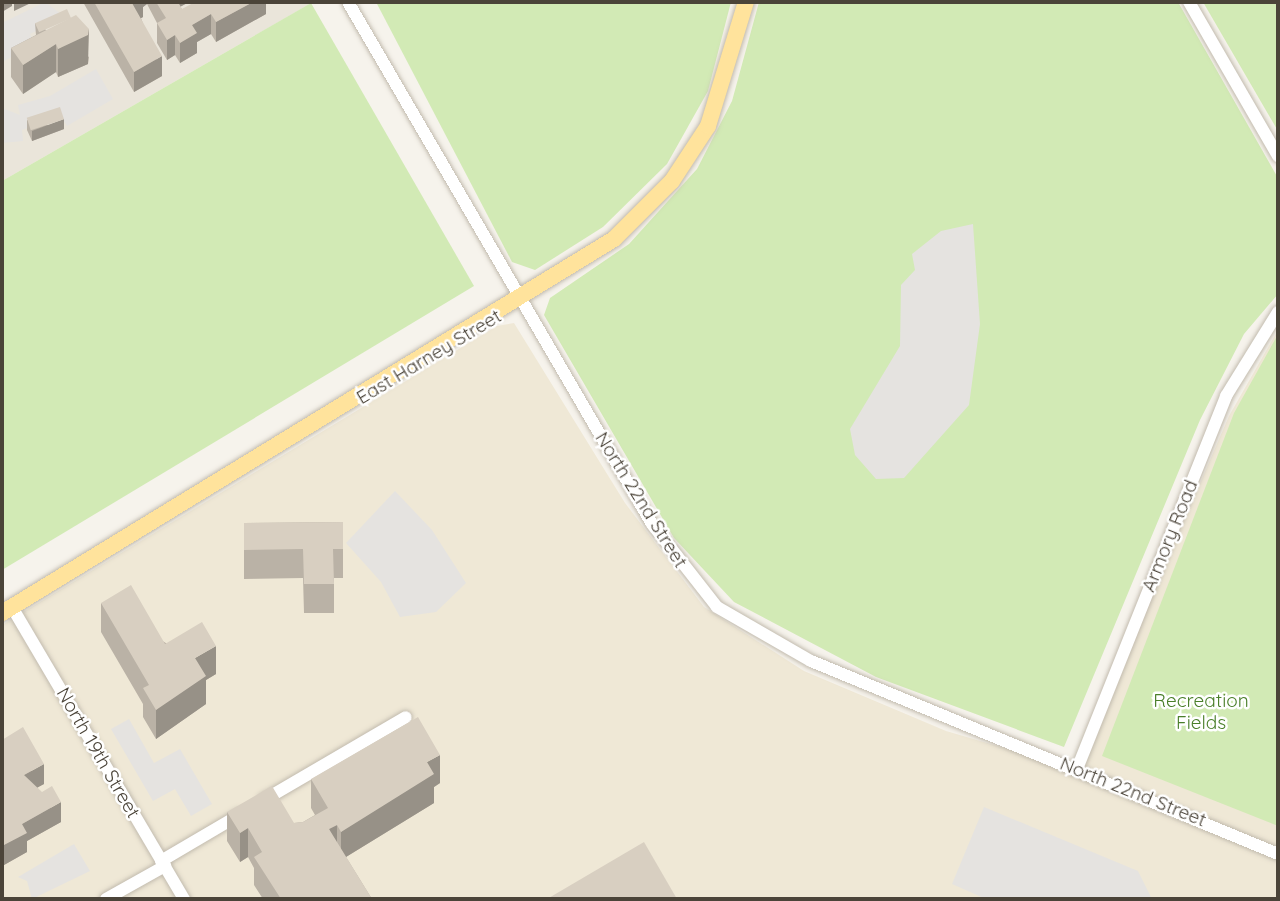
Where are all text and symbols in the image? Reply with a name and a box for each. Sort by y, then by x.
street label: East Harney Street [352,305,506,409]
street label: North 22nd Street [590,428,692,572]
street label: Armory Road [1137,477,1203,595]
street label: North 19th Street [51,684,145,822]
park label: Recreation Fields [1153,690,1249,734]
street label: North 22nd Street [1057,752,1209,832]

